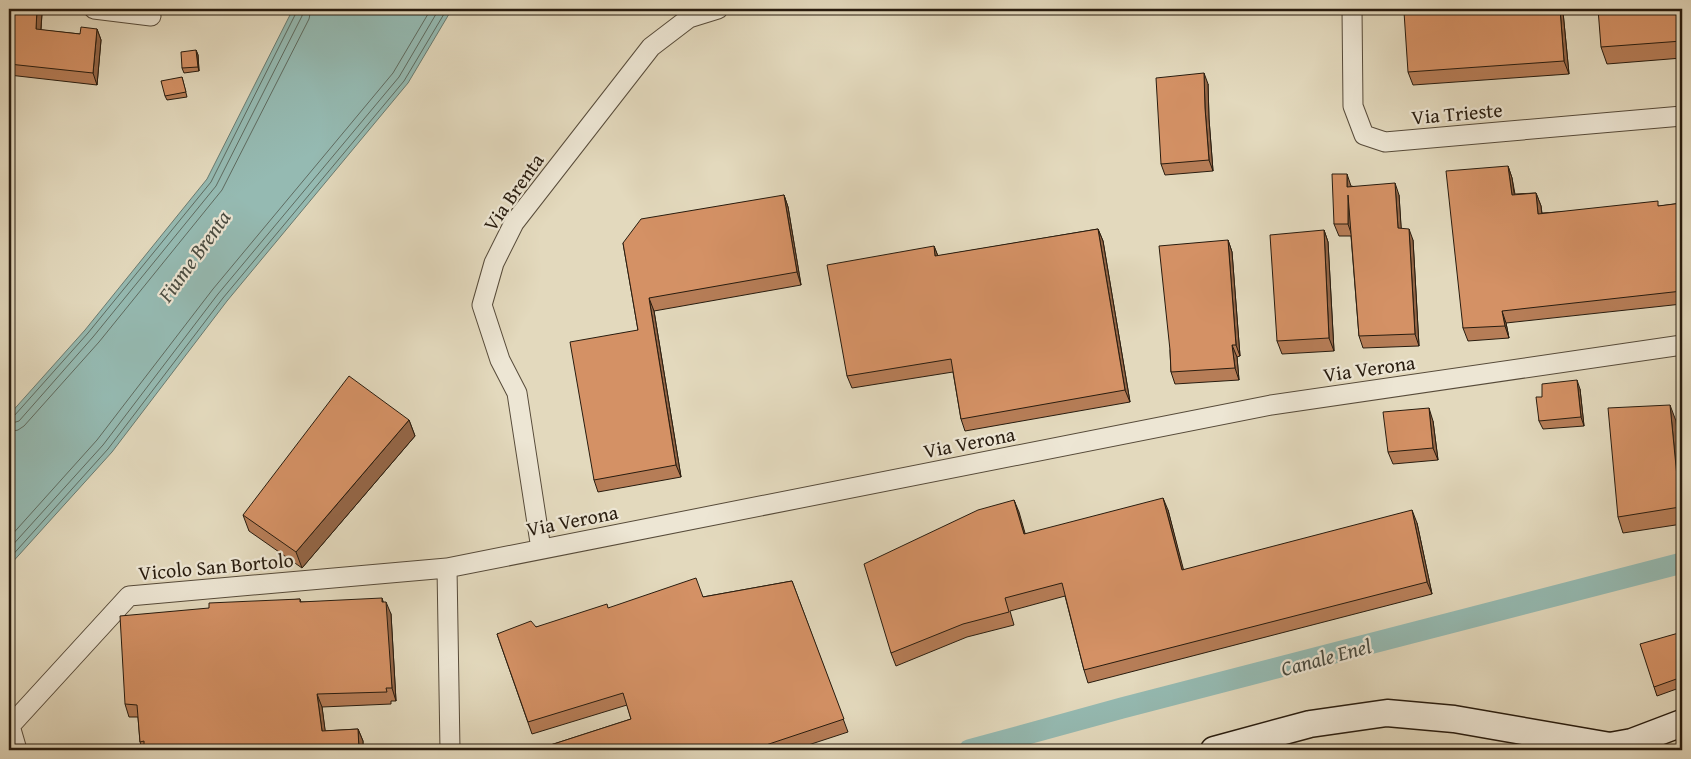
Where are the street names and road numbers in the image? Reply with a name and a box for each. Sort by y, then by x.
street label: Via Trieste [1410,95,1504,131]
street label: Via Brenta [476,147,551,237]
street label: Via Verona [1321,347,1417,389]
street label: Via Verona [921,419,1018,465]
street label: Via Verona [524,497,621,543]
street label: Vicolo San Bortolo [137,545,295,587]

